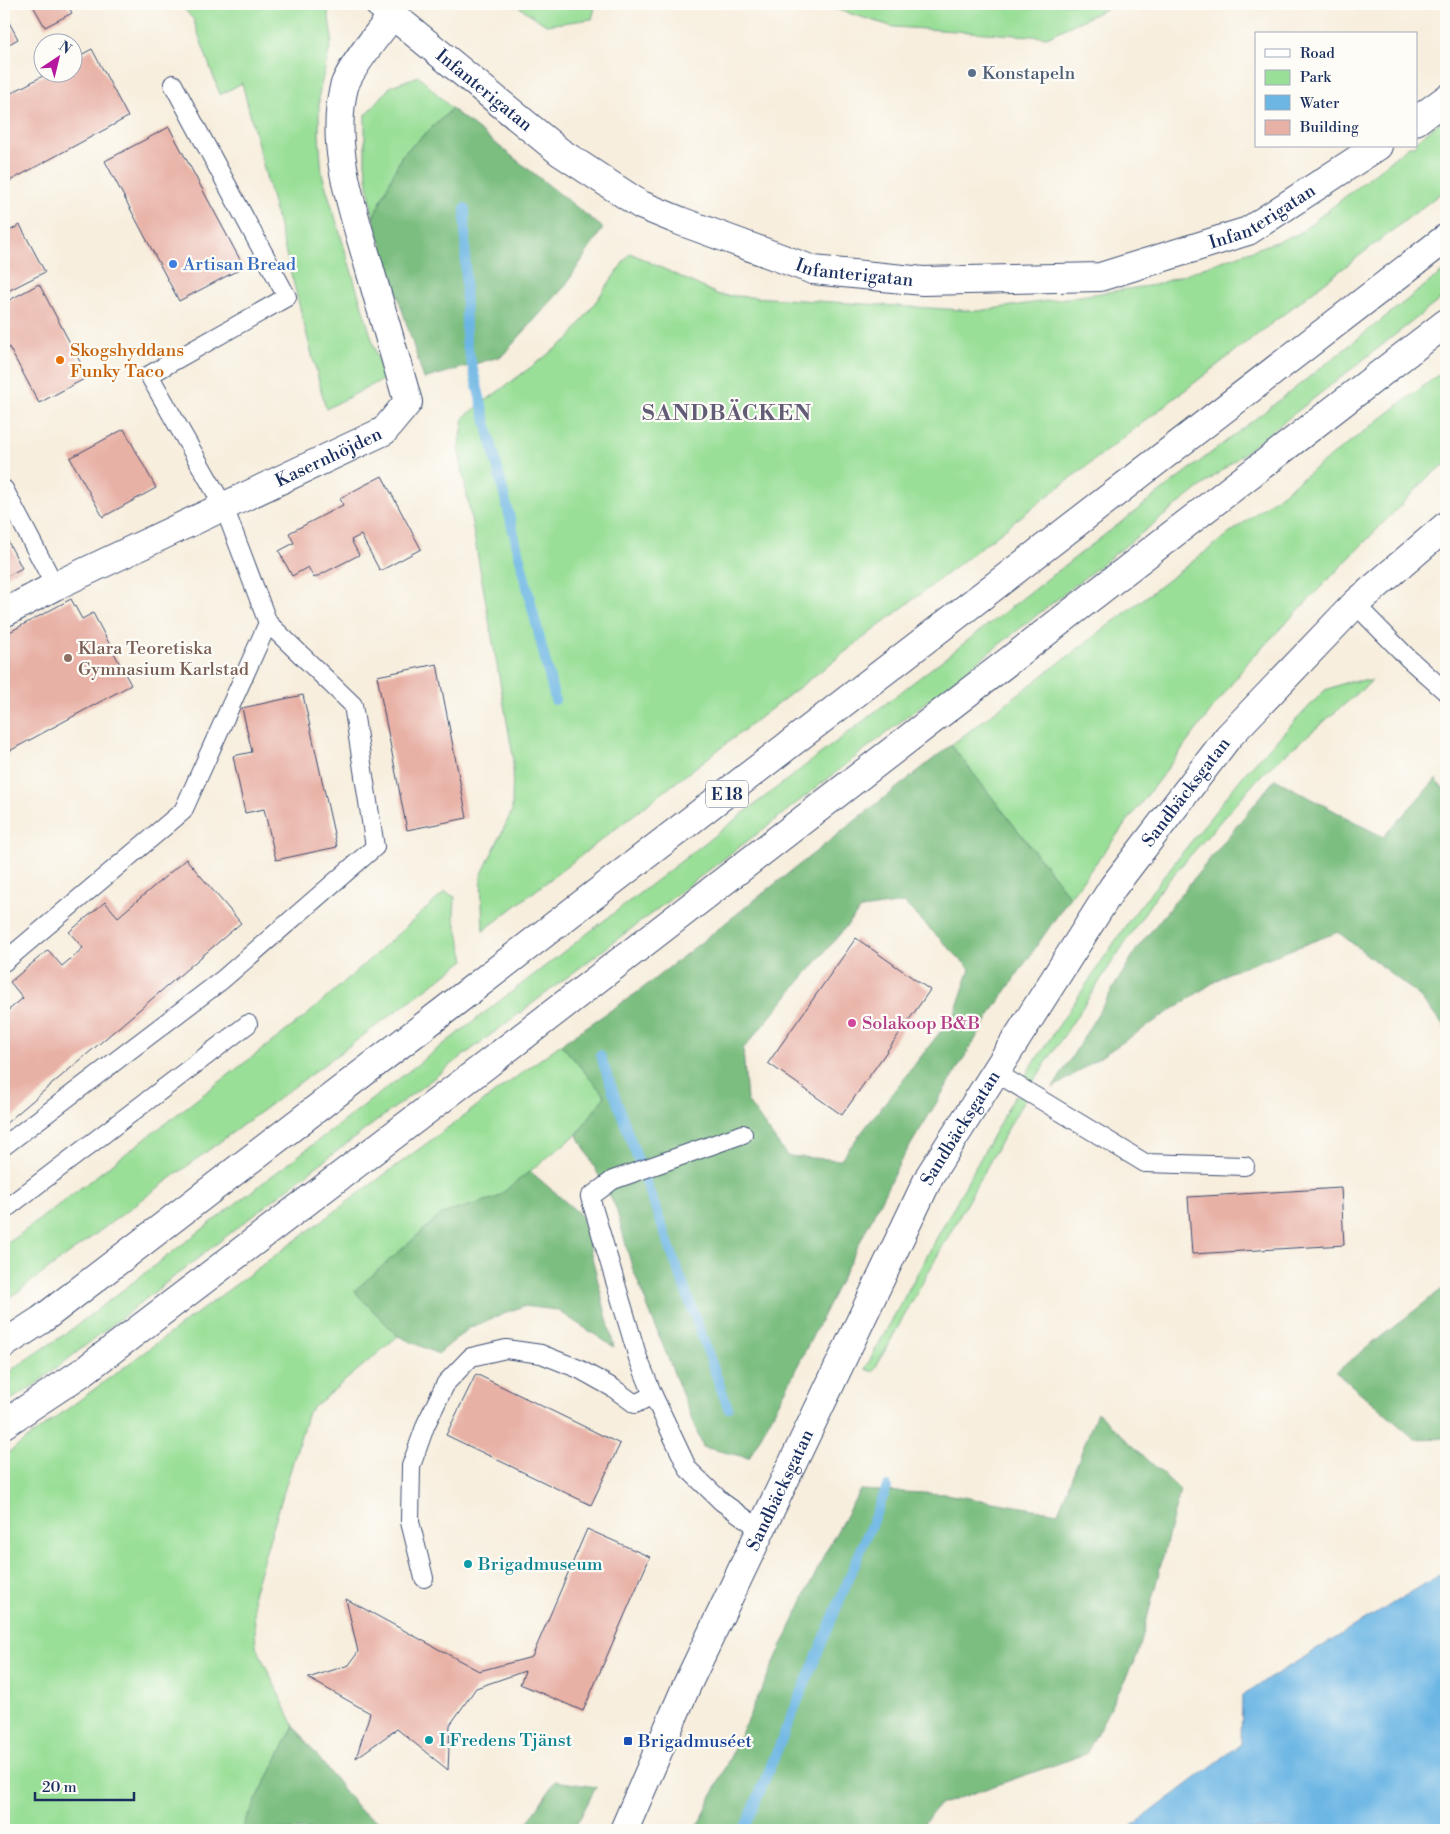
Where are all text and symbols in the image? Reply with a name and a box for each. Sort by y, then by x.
north arrow [32,32,82,82]
legend [1255,32,1418,148]
text: N [55,38,75,59]
street label: Infanterigatan [431,44,537,137]
text: Road [1300,44,1335,63]
place label: Konstapeln [982,62,1075,85]
marker: Konstapeln [966,67,978,79]
text: Park [1300,68,1332,87]
text: Water [1299,94,1340,113]
text: Building [1299,118,1359,137]
street label: Infanterigatan [1206,179,1320,254]
place label: Artisan Bread [182,253,297,276]
street label: Infanterigatan [792,254,915,292]
marker: Artisan Bread [167,258,179,270]
place label: Skogshyddans Funky Taco [70,339,184,383]
marker: Skogshyddans Funky Taco [54,354,66,366]
district label: SANDBÄCKEN [642,398,812,427]
street label: Kasernhöjden [271,422,386,493]
place label: Klara Teoretiska Gymnasium Karlstad [78,637,250,681]
marker: Klara Teoretiska Gymnasium Karlstad [62,652,74,664]
street label: Sandbäcksgatan [1137,733,1236,852]
road number: E 18 [706,781,748,808]
place label: Solakoop B&B [862,1012,980,1035]
marker: Solakoop B&B [846,1017,858,1029]
street label: Sandbäcksgatan [916,1066,1006,1189]
street label: Sandbäcksgatan [742,1426,819,1555]
place label: Brigadmuseum [477,1553,603,1576]
marker: Brigadmuseum [462,1558,474,1570]
place label: I Fredens Tjänst [439,1729,573,1752]
place label: Brigadmuséet [637,1730,752,1753]
marker: I Fredens Tjänst [423,1734,435,1746]
marker: Brigadmuséet [622,1735,634,1747]
scale bar [35,1769,134,1801]
text: 20 m [42,1778,77,1797]

